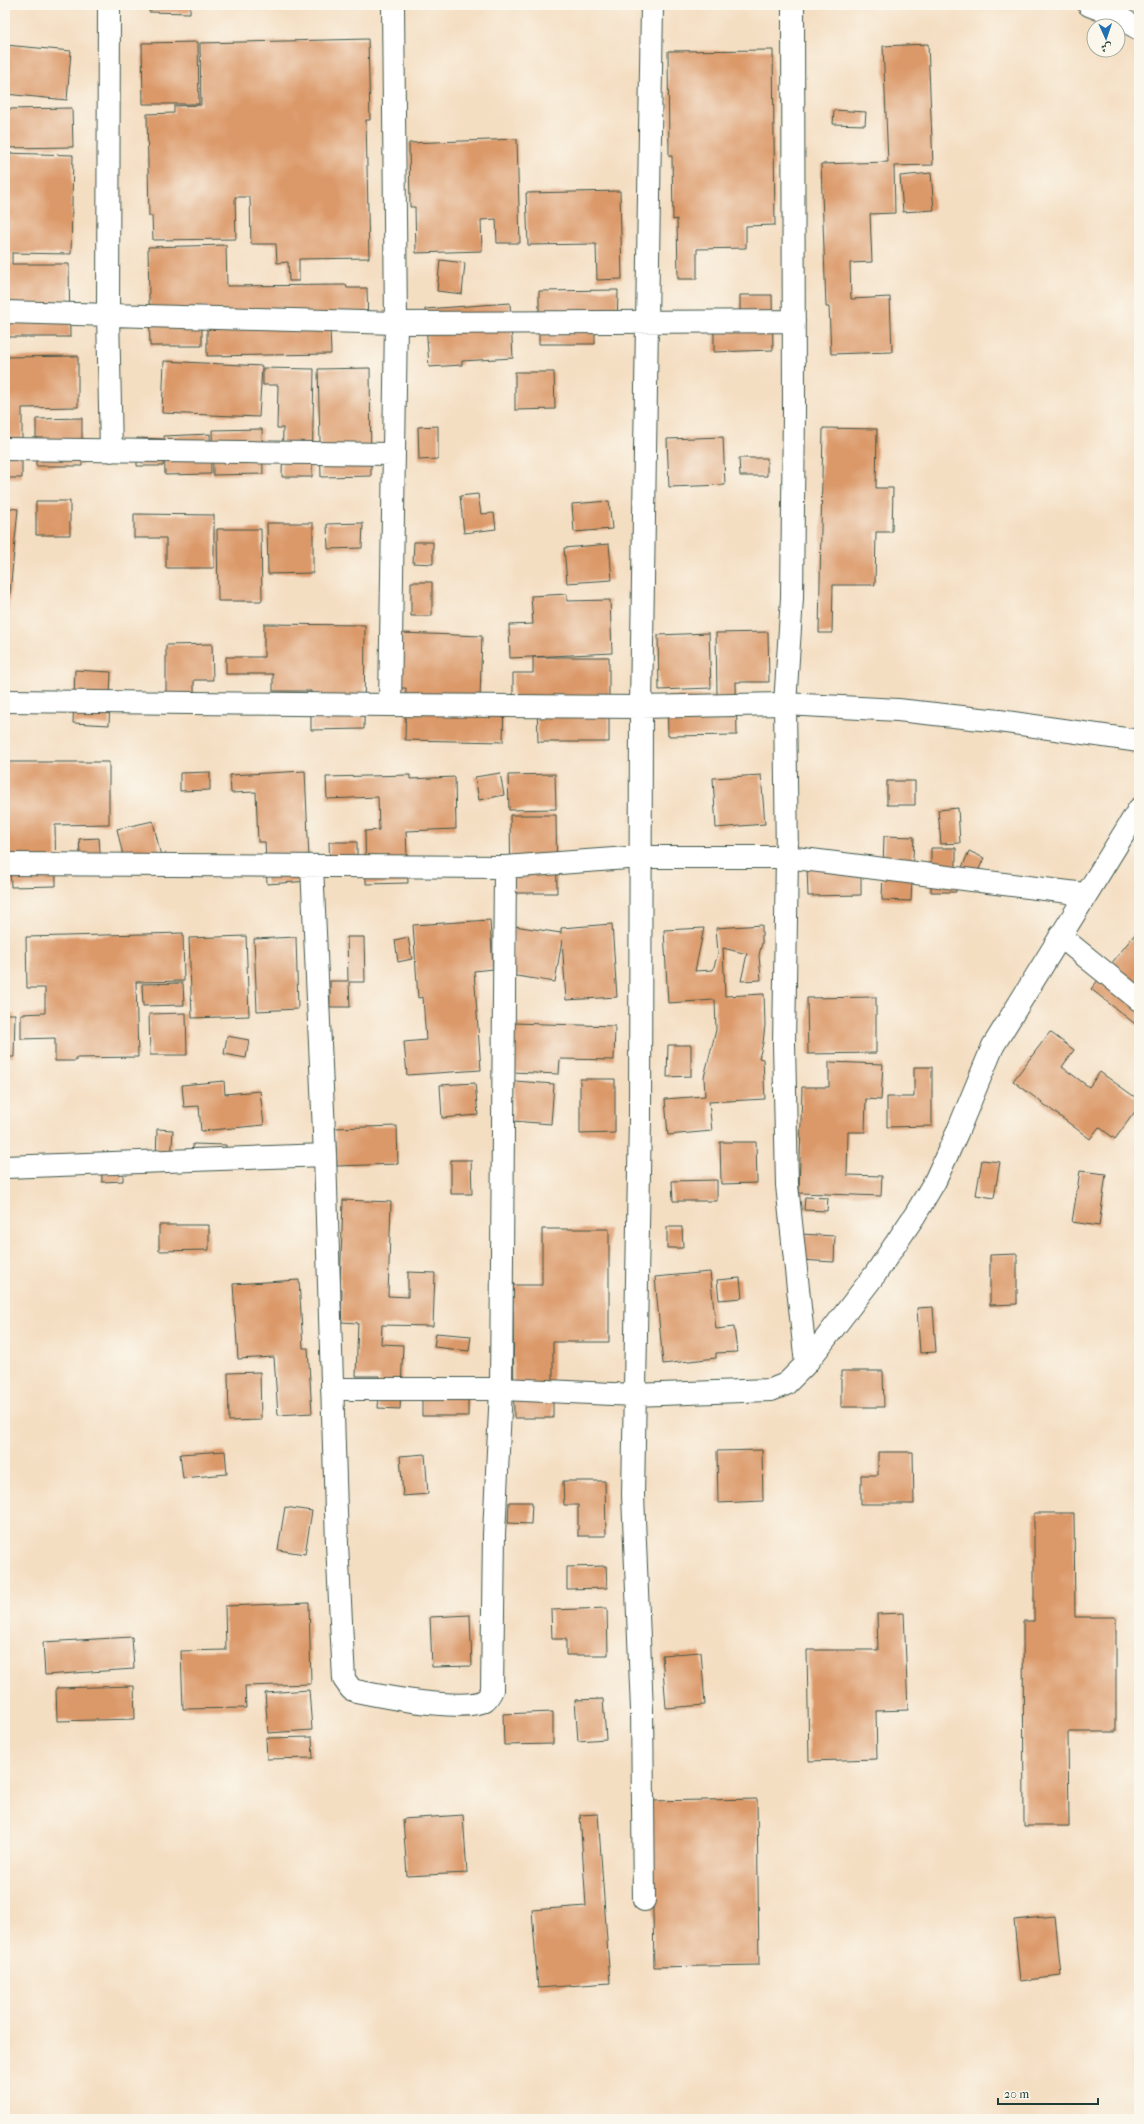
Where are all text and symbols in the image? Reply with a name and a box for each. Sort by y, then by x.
north arrow [1086,18,1126,58]
text: ش [1101,41,1112,54]
scale bar [998,2080,1098,2106]
text: 20 m [1004,2087,1029,2101]

